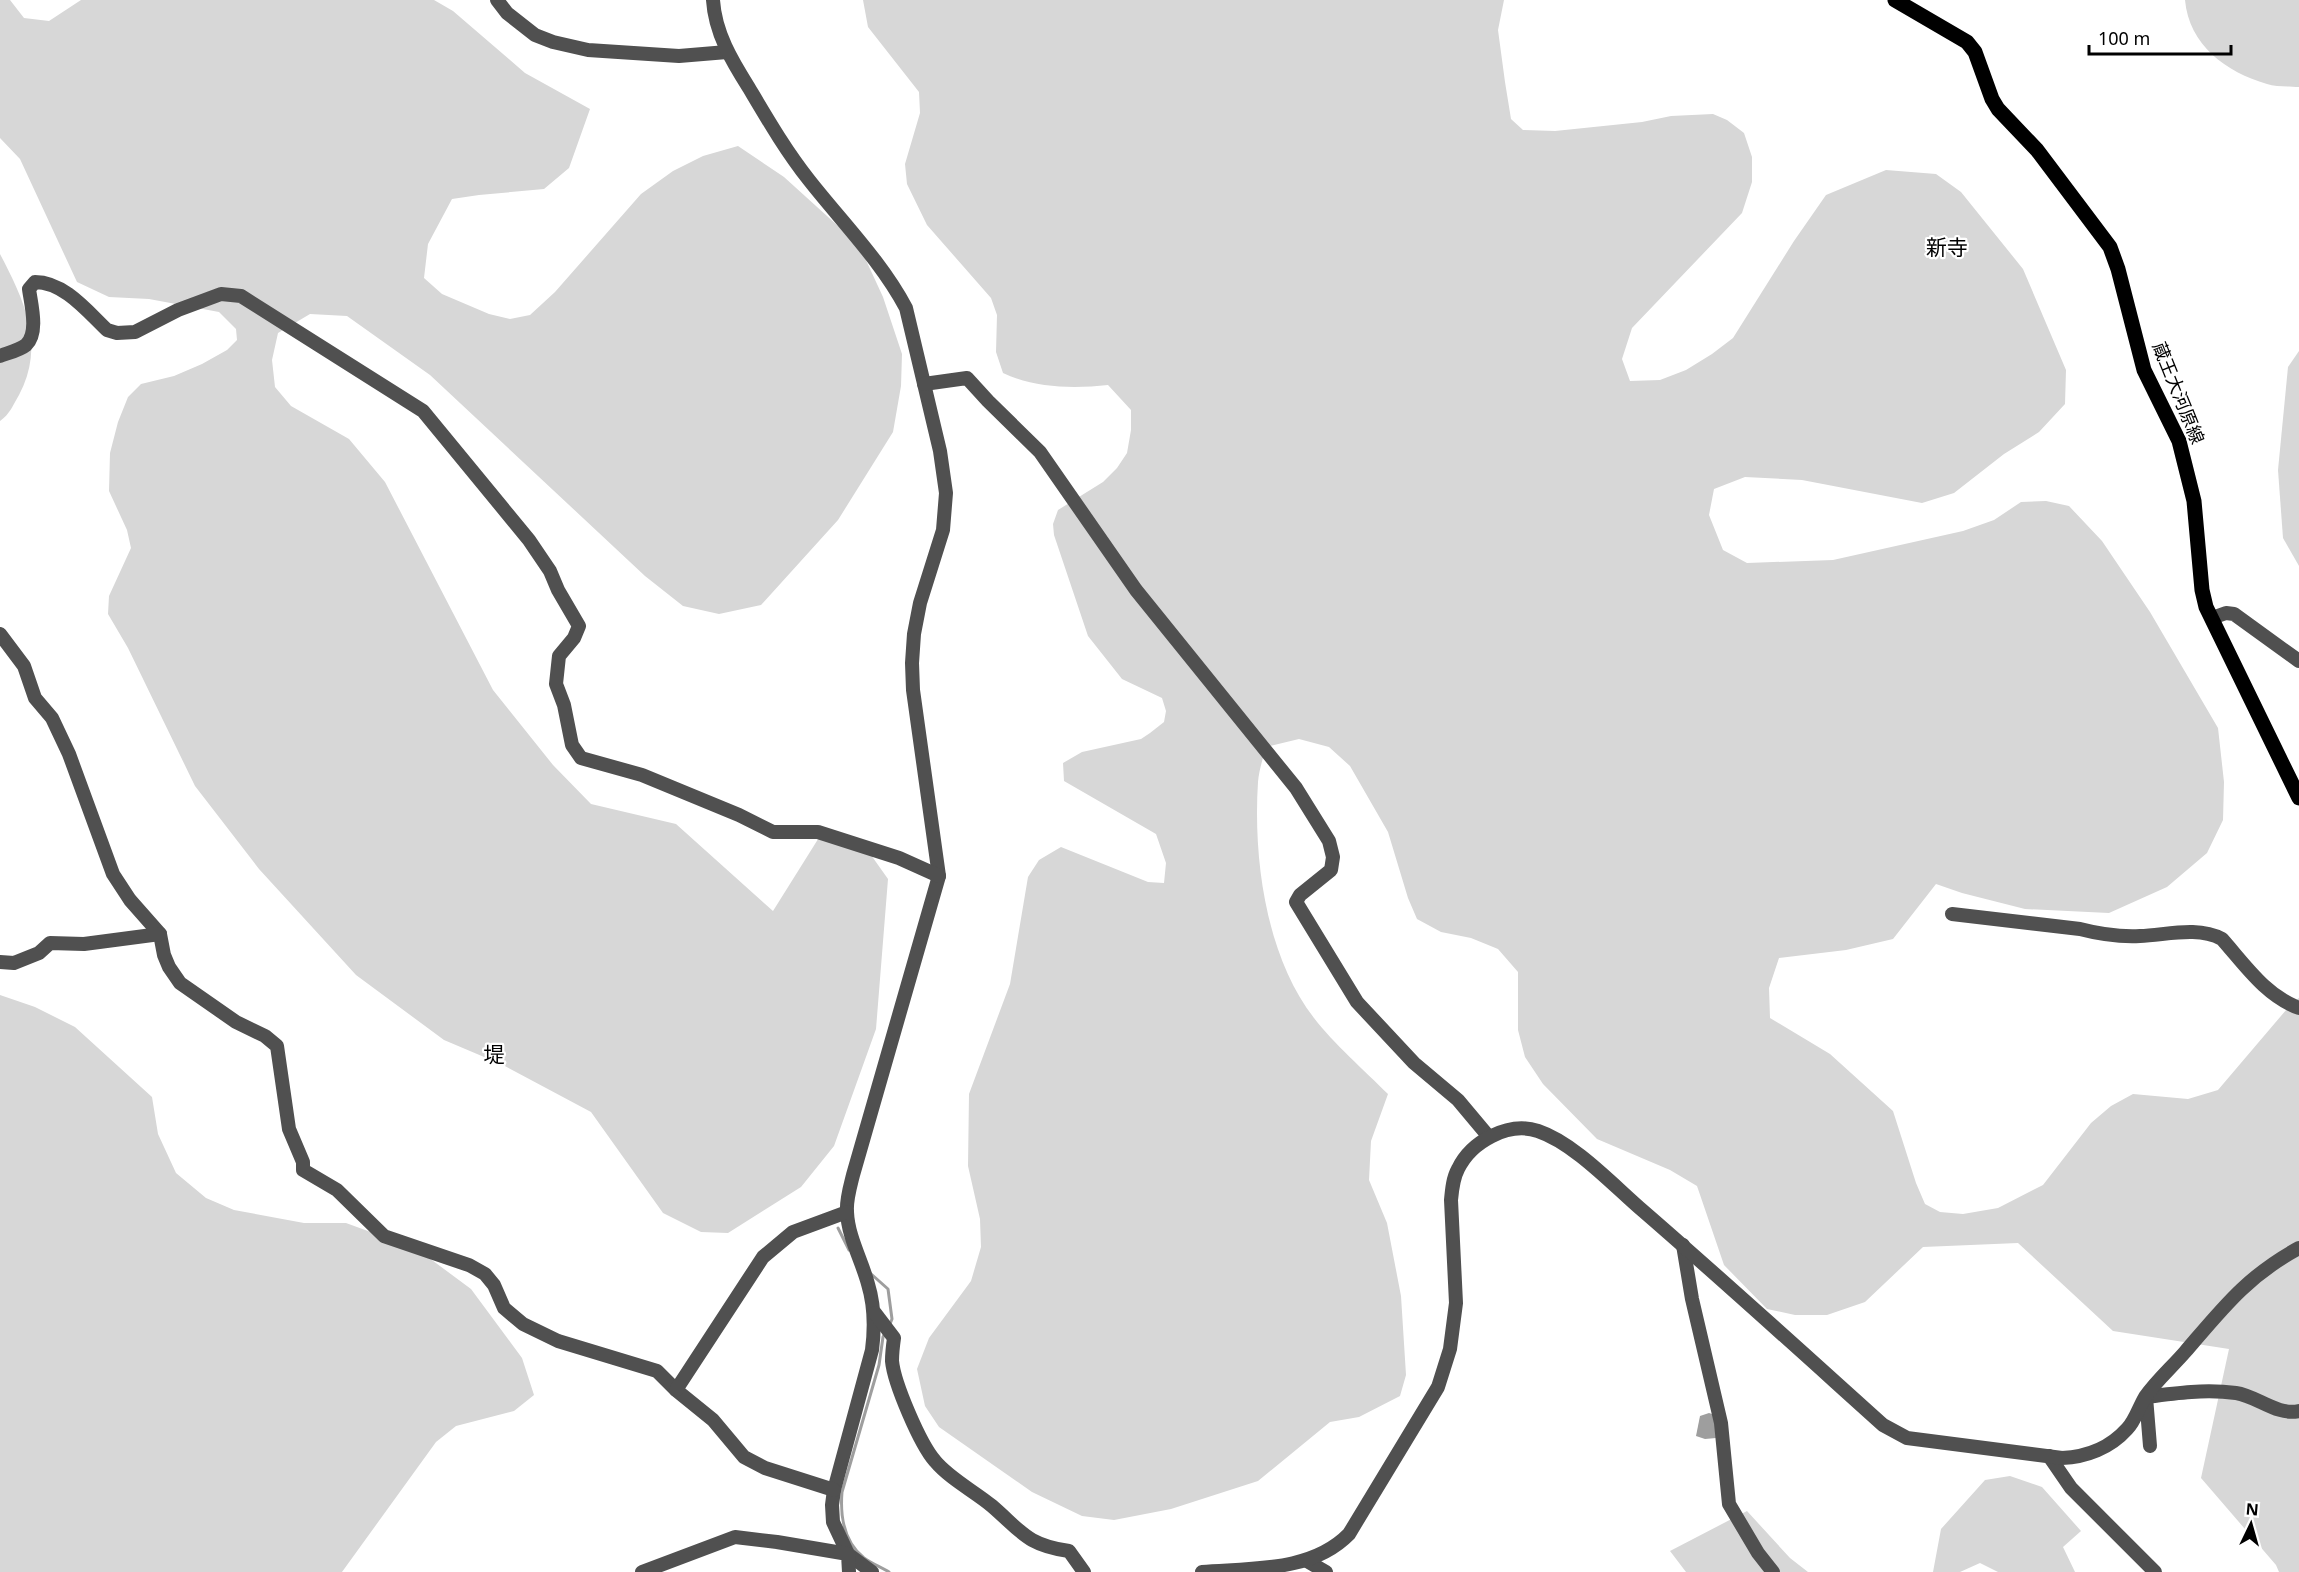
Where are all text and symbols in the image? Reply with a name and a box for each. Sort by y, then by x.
scale bar [2089,18,2232,56]
text: 100 m [2098,26,2150,50]
district label: 新寺 [1926,233,1968,261]
street label: 蔵王大河原線 [2148,338,2210,447]
district label: 堤 [484,1040,505,1068]
north arrow [2221,1494,2281,1554]
text: N [2245,1498,2260,1521]

